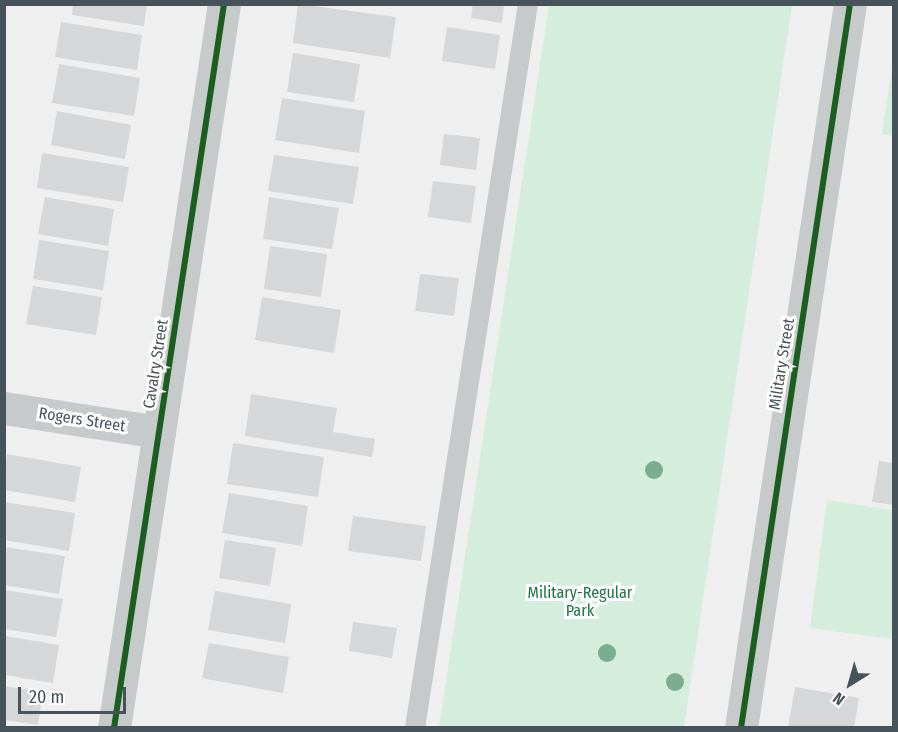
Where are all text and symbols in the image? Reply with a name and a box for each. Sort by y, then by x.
street label: Military Street [765,317,799,411]
street label: Cavalry Street [139,318,173,410]
street label: Rogers Street [37,404,127,436]
park label: Military-Regular Park [528,583,632,621]
north arrow [820,654,880,714]
scale bar [21,675,129,713]
text: 20 m [29,686,64,708]
text: N [829,688,848,709]

